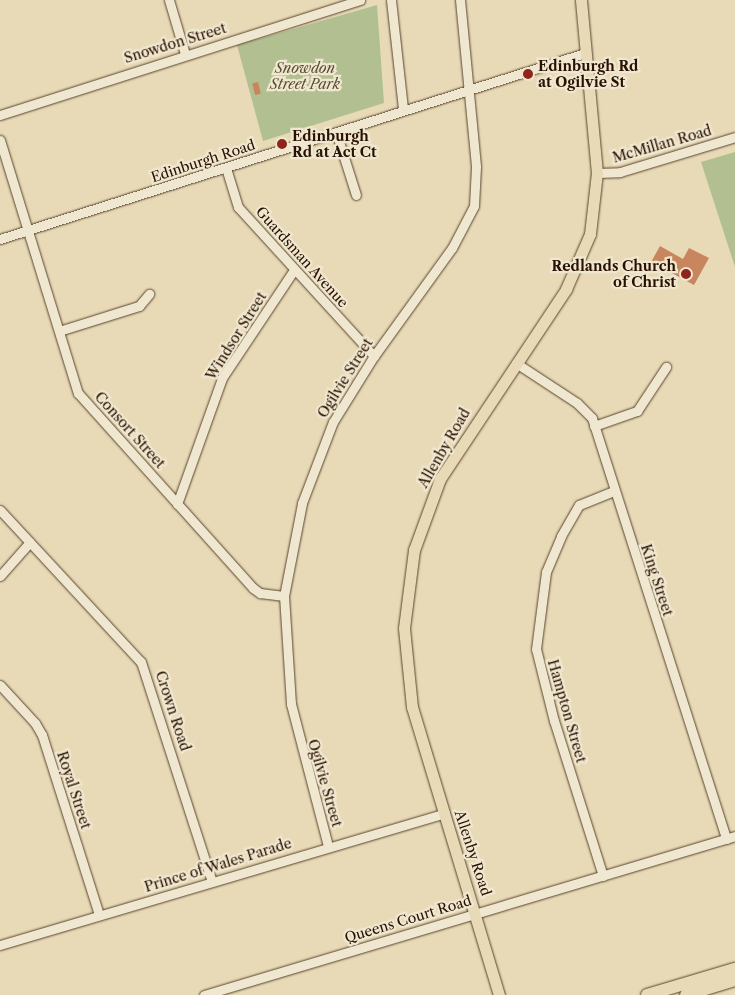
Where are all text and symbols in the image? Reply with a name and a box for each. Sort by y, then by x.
street label: Snowdon Street [122,19,228,67]
place label: Edinburgh Rd at Ogilvie St [538,58,638,90]
park label: Snowdon Street Park [270,60,340,92]
marker: Edinburgh Rd at Ogilvie St [522,68,534,80]
street label: McMillan Road [610,122,714,166]
place label: Edinburgh Rd at Act Ct [292,128,377,160]
street label: Edinburgh Road [149,136,257,186]
marker: Edinburgh Rd at Act Ct [276,138,288,150]
street label: Guardsman Avenue [252,203,352,311]
place label: Redlands Church of Christ [552,258,676,290]
marker: Redlands Church of Christ [680,268,692,280]
street label: Windsor Street [202,289,270,383]
street label: Ogilvie Street [314,335,376,421]
street label: Consort Street [91,388,169,472]
street label: Allenby Road [414,405,474,491]
street label: King Street [637,542,677,618]
street label: Hampton Street [544,657,590,765]
street label: Crown Road [152,669,194,753]
street label: Ogilvie Street [304,737,346,829]
street label: Royal Street [54,749,94,831]
street label: Allenby Road [451,808,495,898]
street label: Prince of Wales Parade [142,835,294,895]
street label: Queens Court Road [343,892,473,946]

